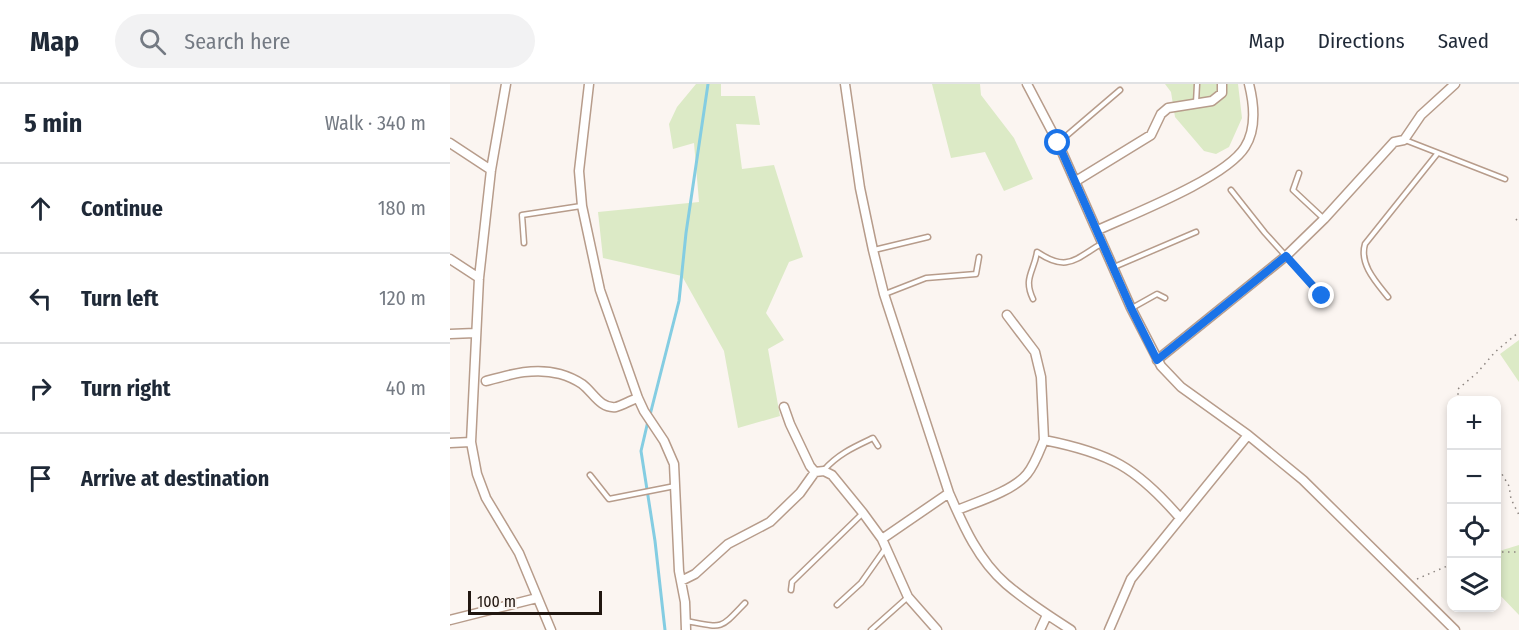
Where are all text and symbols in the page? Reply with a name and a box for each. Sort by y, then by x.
search box [115,14,535,68]
text: Map [30,25,79,58]
icon: search [136,25,169,58]
text: Search here [184,28,290,55]
text: Map [1248,28,1285,54]
text: Directions [1318,28,1405,54]
text: Saved [1438,28,1489,54]
text: 5 min [24,108,82,139]
text: Walk · 340 m [325,111,426,135]
route start [1044,129,1070,155]
icon: ahead [24,192,57,225]
text: Continue [81,195,163,222]
text: 180 m [378,196,426,220]
icon: left [24,282,57,315]
route end [1308,282,1334,308]
text: Turn left [81,285,159,312]
text: 120 m [379,286,426,310]
icon: right [24,372,57,405]
text: Turn right [81,375,170,402]
text: 40 m [386,376,426,400]
map controls [1447,396,1501,612]
button: + [1447,396,1501,450]
button: − [1447,450,1501,504]
icon: arrive [24,462,57,495]
text: Arrive at destination [81,465,269,492]
button: locate [1447,504,1501,558]
button: layers [1447,558,1501,612]
scale bar [468,588,602,616]
text: 100 m [477,592,516,611]

